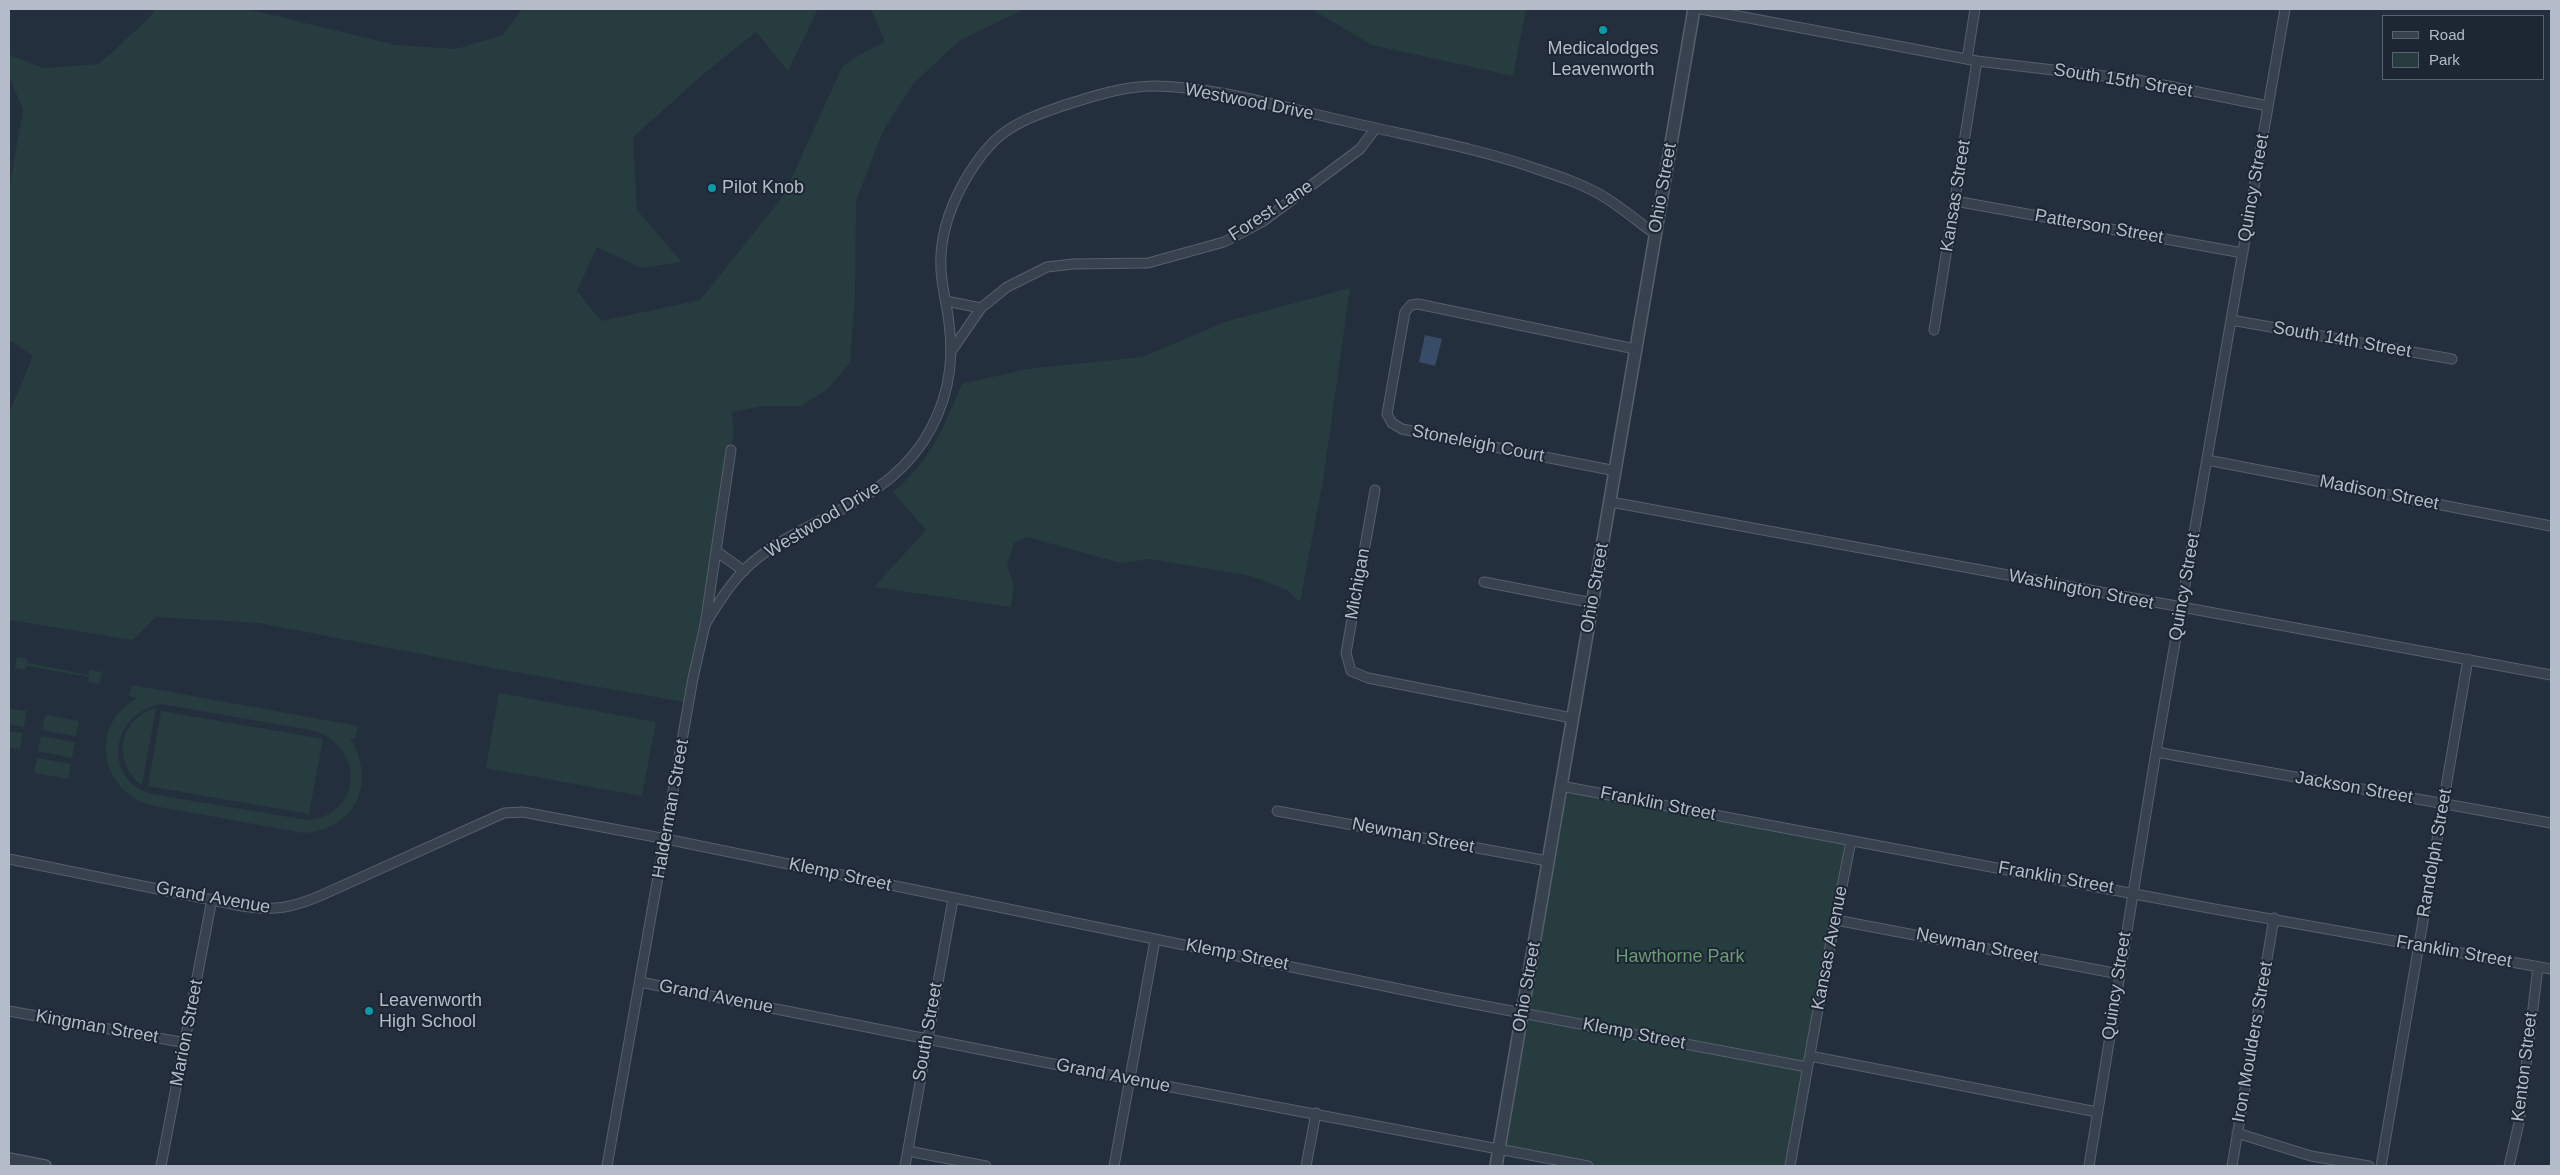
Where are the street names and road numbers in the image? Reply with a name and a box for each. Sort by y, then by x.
street label: South 15th Street [2052,59,2194,103]
street label: Westwood Drive [1183,79,1315,125]
street label: Quincy Street [2234,132,2274,244]
street label: Kansas Street [1936,138,1976,254]
street label: Ohio Street [1644,141,1682,235]
street label: Forest Lane [1225,176,1317,246]
street label: Patterson Street [2033,205,2165,249]
street label: South 14th Street [2271,317,2413,363]
street label: Stoneleigh Court [1410,421,1546,467]
street label: Madison Street [2318,471,2440,515]
street label: Westwood Drive [761,477,885,563]
street label: Quincy Street [2165,531,2205,643]
street label: Ohio Street [1576,541,1614,635]
street label: Michigan [1341,547,1375,621]
street label: Washington Street [2007,565,2155,615]
street label: Halderman Street [648,738,694,880]
street label: Jackson Street [2294,767,2414,809]
street label: Franklin Street [1598,782,1718,826]
street label: Randolph Street [2413,787,2457,919]
street label: Newman Street [1350,814,1476,858]
street label: Klemp Street [787,854,893,896]
street label: Franklin Street [1996,857,2116,899]
street label: Grand Avenue [154,877,272,919]
street label: Kansas Avenue [1807,884,1853,1012]
street label: Newman Street [1914,924,2040,968]
street label: Quincy Street [2098,930,2136,1042]
street label: Franklin Street [2394,931,2514,973]
street label: Klemp Street [1184,934,1290,976]
street label: Ohio Street [1508,940,1546,1034]
street label: Iron Moulders Street [2228,960,2278,1124]
street label: Grand Avenue [657,975,775,1019]
street label: Marion Street [166,978,208,1088]
street label: South Street [909,981,947,1083]
street label: Kingman Street [34,1006,160,1048]
street label: Kenton Street [2508,1011,2542,1123]
street label: Klemp Street [1581,1013,1687,1055]
street label: Grand Avenue [1054,1054,1172,1098]

